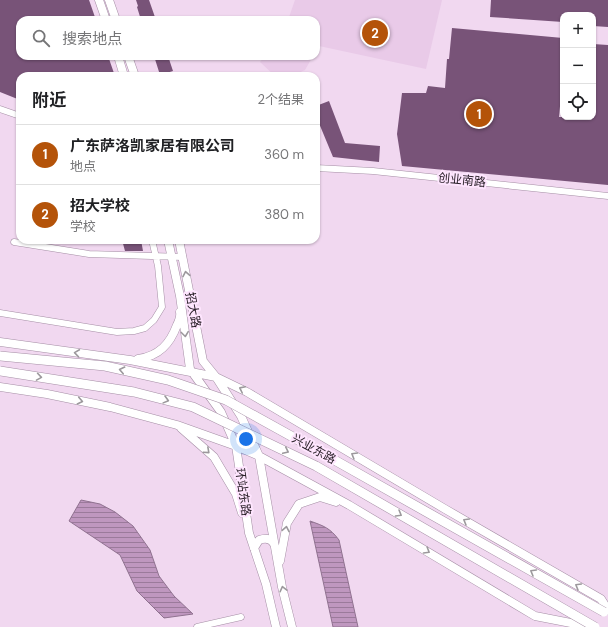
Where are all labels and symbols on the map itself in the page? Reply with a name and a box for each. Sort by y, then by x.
pin: 2 [362,18,388,48]
pin: 1 [466,99,492,129]
street label: 创业南路 [437,170,487,190]
one-way arrow [183,271,191,277]
street label: 招大路 [182,291,204,329]
one-way arrow [180,331,189,337]
one-way arrow [74,349,80,358]
one-way arrow [119,366,125,374]
one-way arrow [35,372,42,381]
one-way arrow [238,386,246,394]
one-way arrow [77,396,83,404]
one-way arrow [163,396,170,404]
your location [236,429,256,449]
street label: 兴业东路 [289,430,339,468]
one-way arrow [202,446,209,453]
one-way arrow [281,446,289,454]
one-way arrow [351,452,358,459]
street label: 环站东路 [232,467,254,517]
one-way arrow [395,509,402,516]
one-way arrow [463,519,470,526]
one-way arrow [281,526,289,533]
one-way arrow [422,546,429,554]
one-way arrow [530,569,537,577]
one-way arrow [575,583,583,590]
one-way arrow [279,586,288,593]

